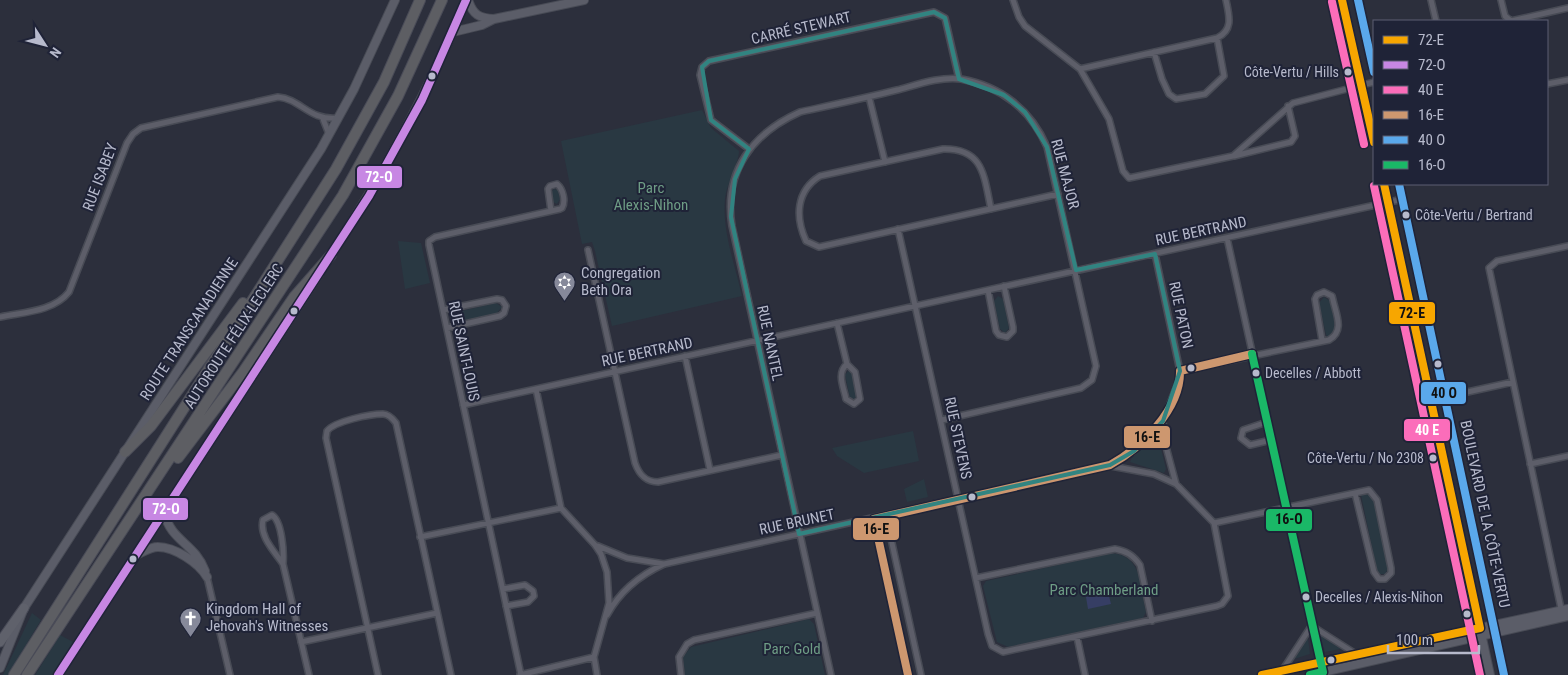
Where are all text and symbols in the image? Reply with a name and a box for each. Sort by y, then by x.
street label: CARRÉ STEWART [749,8,853,48]
north arrow [20,20,70,70]
legend [1373,20,1548,185]
text: 72-E [1418,31,1444,49]
text: N [47,44,65,61]
text: 72-O [1418,56,1446,74]
place label: Côte-Vertu / Hills [1244,64,1339,80]
marker: Côte-Vertu / Hills [1343,67,1353,77]
unlabelled marker [427,71,437,81]
text: 40 E [1418,81,1444,99]
text: 16-E [1418,106,1444,124]
text: 40 O [1418,131,1445,149]
street label: RUE MAJOR [1047,137,1083,211]
street label: RUE ISABEY [79,141,121,213]
text: 16-O [1418,156,1446,174]
line badge: 72-O [356,165,403,189]
text: 72-O [365,169,393,185]
park label: Parc Alexis-Nihon [614,179,688,214]
place label: Côte-Vertu / Bertrand [1415,207,1533,223]
marker: Côte-Vertu / Bertrand [1401,210,1411,220]
street label: RUE BERTRAND [1154,213,1248,249]
street label: ROUTE TRANSCANADIENNE [136,254,242,404]
street label: AUTOROUTE FÉLIX-LECLERC [180,260,288,412]
place label: Congregation Beth Ora [581,264,660,299]
synagogue icon: Congregation Beth Ora [553,270,577,301]
street label: RUE PATON [1165,280,1197,350]
street label: RUE SAINT-LOUIS [445,299,483,403]
line badge: 72-E [1388,301,1436,325]
street label: RUE NANTEL [753,304,787,382]
text: 72-E [1399,305,1425,321]
unlabelled marker [289,306,299,316]
street label: RUE BERTRAND [600,334,694,370]
unlabelled marker [1433,359,1443,369]
unlabelled marker [1186,363,1196,373]
place label: Decelles / Abbott [1265,365,1361,381]
marker: Decelles / Abbott [1251,368,1261,378]
line badge: 40 O [1420,381,1467,405]
text: 40 O [1431,385,1457,401]
street label: RUE STEVENS [941,395,976,481]
line badge: 40 E [1403,418,1451,442]
street label: BOULEVARD DE LA CÔTE-VERTU [1456,419,1514,609]
text: 40 E [1415,422,1439,438]
line badge: 16-E [1123,425,1171,449]
text: 16-E [1134,429,1160,445]
place label: Côte-Vertu / No 2308 [1307,450,1424,466]
marker: Côte-Vertu / No 2308 [1428,453,1438,463]
unlabelled marker [967,492,977,502]
line badge: 72-O [142,497,189,521]
text: 72-O [152,501,180,517]
street label: RUE BRUNET [758,505,837,539]
line badge: 16-O [1265,508,1313,532]
text: 16-O [1275,511,1303,527]
line badge: 16-E [852,517,900,541]
text: 16-E [863,521,889,537]
unlabelled marker [128,554,138,564]
park label: Parc Chamberland [1050,581,1158,599]
place label: Decelles / Alexis-Nihon [1315,589,1443,605]
marker: Decelles / Alexis-Nihon [1301,592,1311,602]
place label: Kingdom Hall of Jehovah's Witnesses [206,600,329,635]
church icon: Kingdom Hall of Jehovah's Witnesses [178,606,202,637]
unlabelled marker [1462,609,1472,619]
scale bar [1388,622,1479,654]
text: 100 m [1396,631,1433,649]
park label: Parc Gold [763,640,821,658]
unlabelled marker [1326,655,1336,665]

